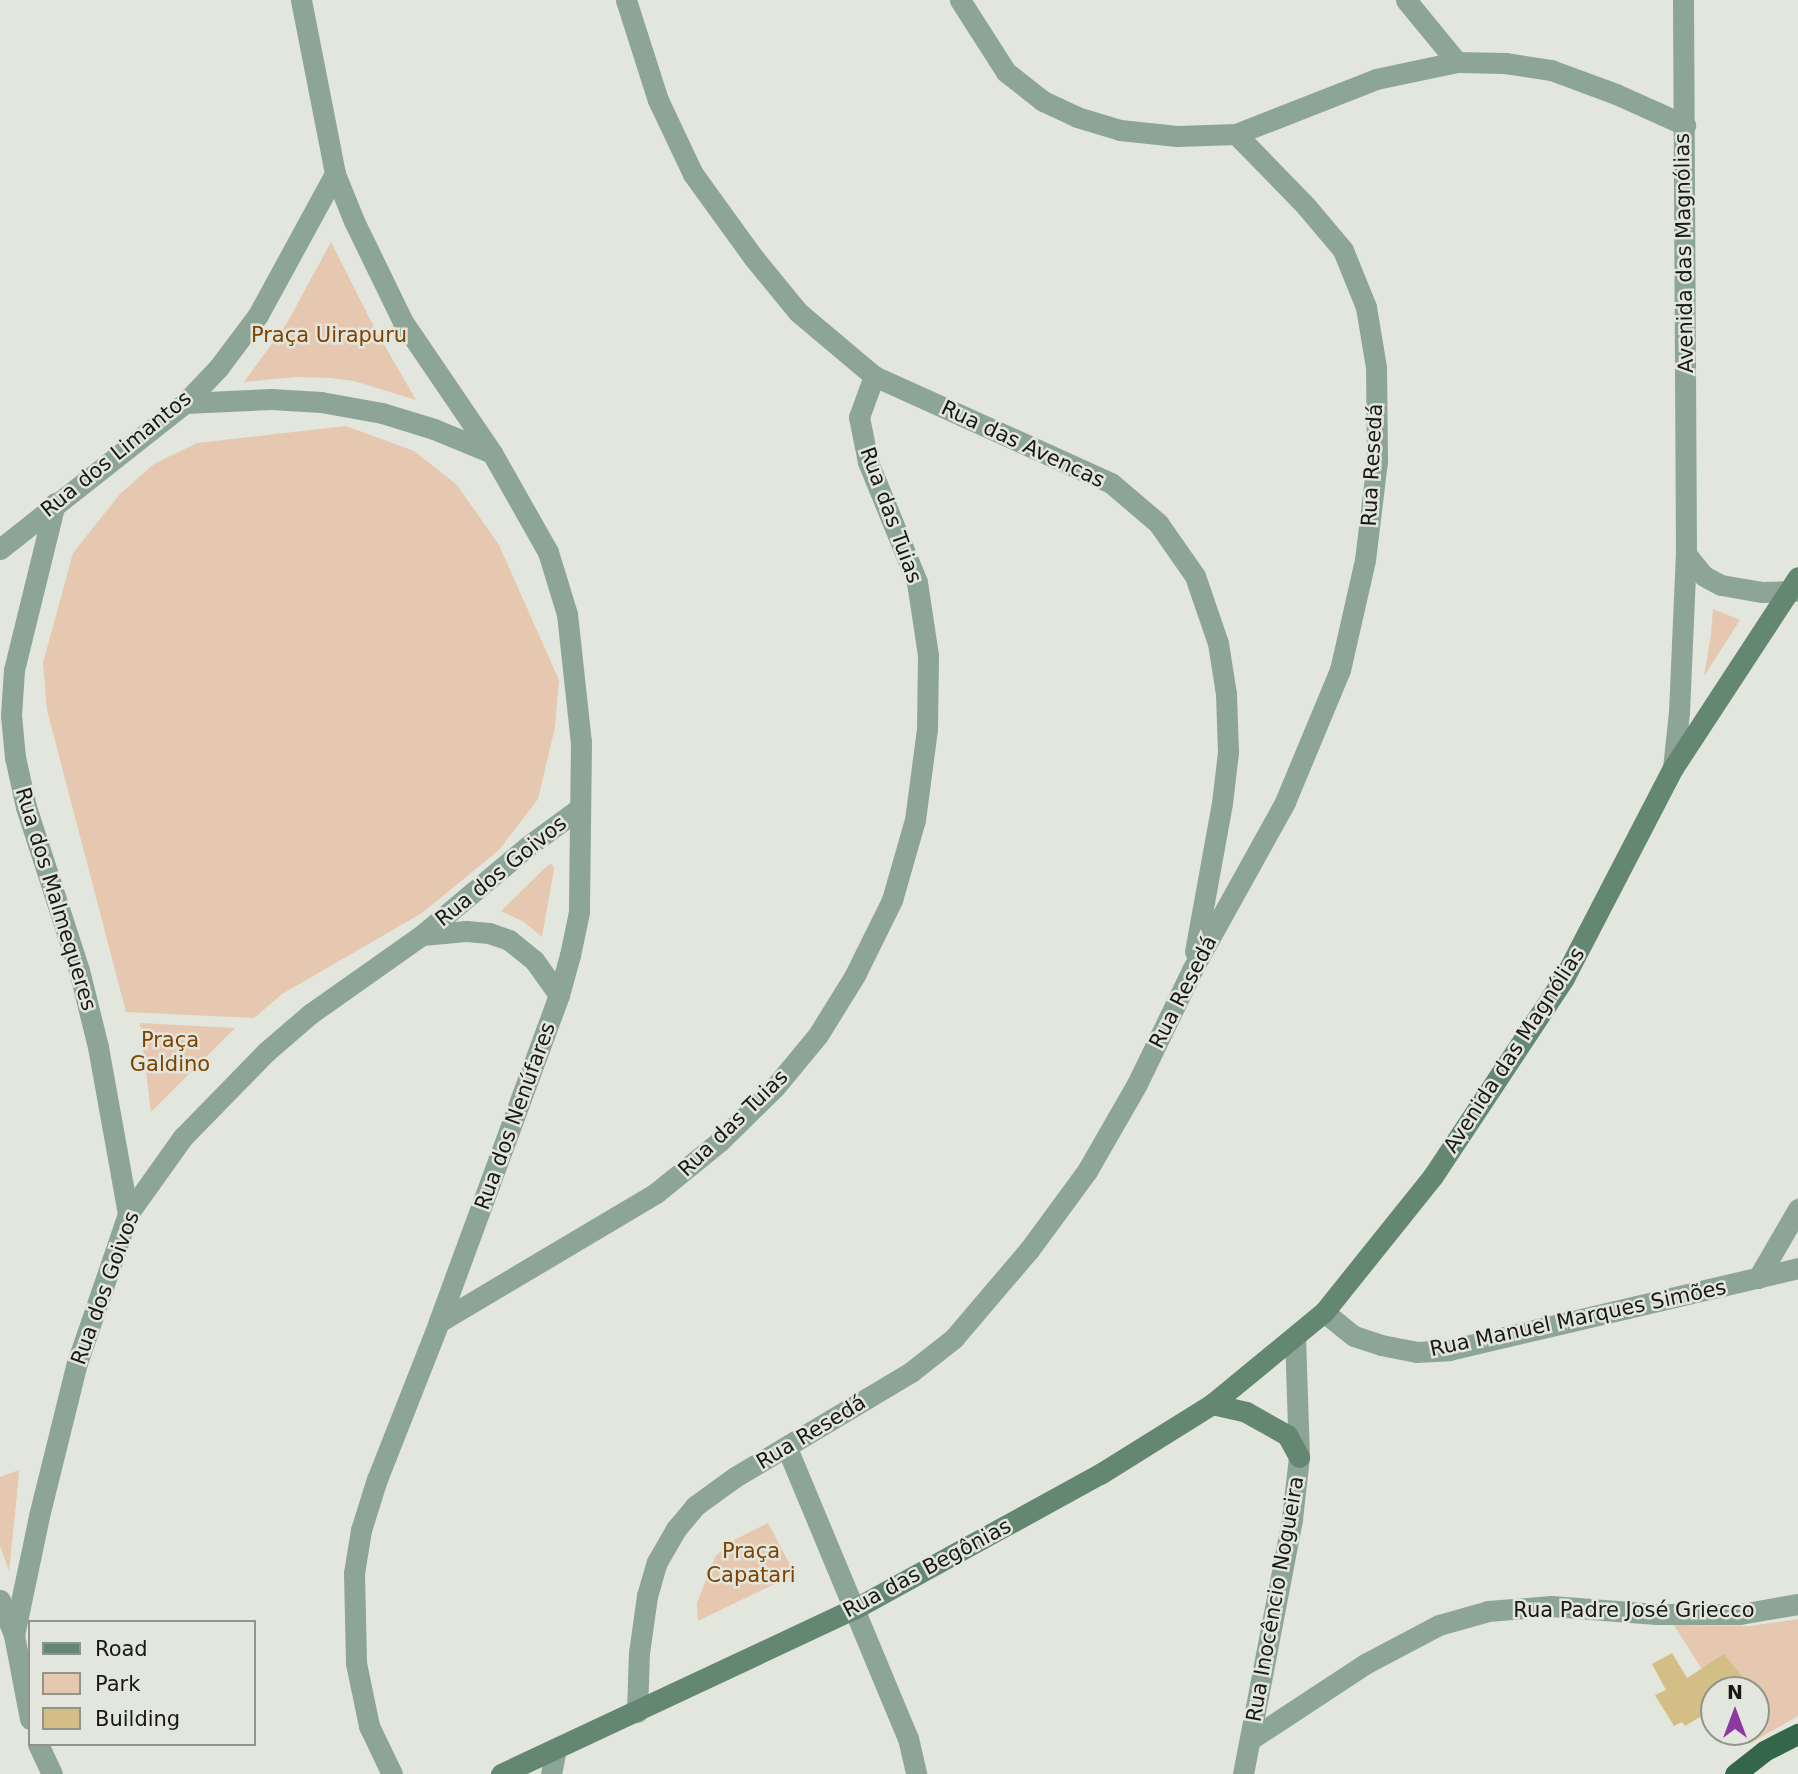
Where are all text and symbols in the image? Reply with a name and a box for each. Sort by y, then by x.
street label: Avenida das Magnólias [1669,133,1699,373]
park label: Praça Uirapuru [251,322,407,348]
street label: Rua dos Limantos [36,386,196,522]
street label: Rua das Avencas [937,395,1109,493]
street label: Rua Resedá [1356,403,1388,527]
street label: Rua das Tuias [855,444,927,586]
street label: Rua dos Malmequeres [10,784,102,1014]
street label: Rua dos Goivos [430,810,572,932]
street label: Rua Resedá [1144,931,1222,1053]
street label: Avenida das Magnólias [1438,942,1590,1158]
street label: Rua dos Nenúfares [469,1019,561,1213]
park label: Praça Galdino [130,1027,210,1077]
street label: Rua das Tuias [673,1064,793,1182]
street label: Rua dos Goivos [66,1208,144,1368]
street label: Rua Manuel Marques Simões [1428,1274,1728,1362]
street label: Rua Resedá [752,1389,870,1475]
street label: Rua Inocêncio Nogueira [1241,1474,1309,1724]
street label: Rua das Begônias [839,1513,1015,1623]
park label: Praça Capatari [706,1538,796,1588]
street label: Rua Padre José Griecco [1513,1597,1755,1623]
legend [28,1620,256,1746]
text: Road [95,1637,148,1661]
text: Park [95,1672,140,1696]
north arrow [1700,1676,1770,1746]
text: N [1727,1681,1743,1703]
text: Building [95,1707,180,1731]

